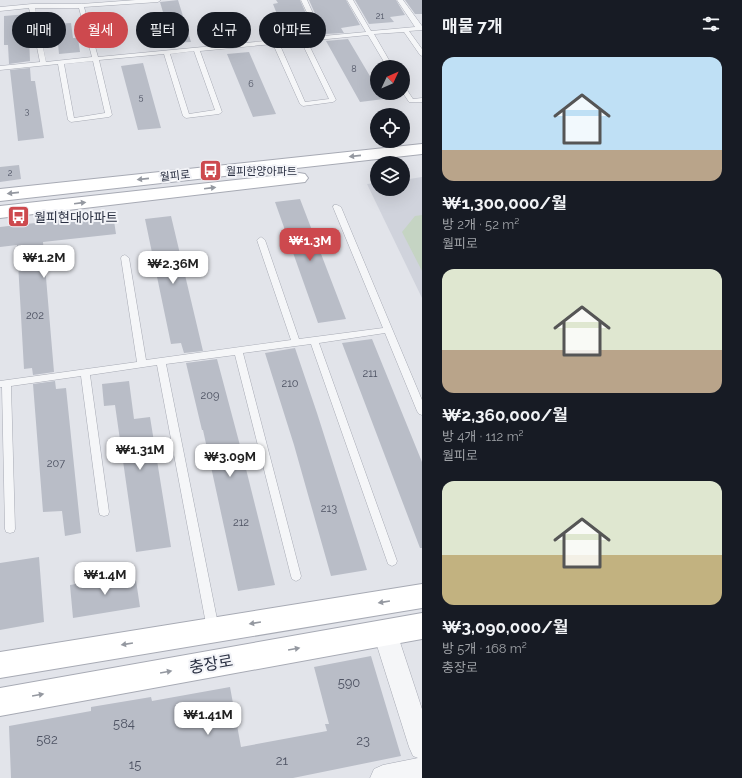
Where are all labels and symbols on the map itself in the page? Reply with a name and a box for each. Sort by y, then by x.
house number: 21 [376,11,384,21]
north arrow [370,60,410,100]
house number: 8 [351,64,357,74]
house number: 6 [248,79,254,89]
house number: 5 [139,92,144,102]
house number: 3 [25,106,30,116]
one-way arrow [349,153,361,160]
bus stop icon: 월피한양아파트 [198,158,224,184]
place label: 월피한양아파트 [226,165,297,178]
house number: 2 [8,168,13,178]
street label: 월피로 [159,168,191,184]
one-way arrow [137,176,149,183]
one-way arrow [204,185,216,191]
one-way arrow [7,190,19,197]
one-way arrow [74,200,87,206]
bus stop icon: 월피현대아파트 [5,204,31,230]
place label: 월피현대아파트 [34,210,118,225]
pin: ₩1.3M [282,228,338,262]
pin: ₩1.2M [16,245,72,279]
pin: ₩2.36M [140,251,206,285]
house number: 202 [26,309,44,322]
house number: 211 [362,367,378,380]
house number: 210 [281,377,299,390]
house number: 209 [201,389,219,402]
pin: ₩1.31M [107,437,173,471]
pin: ₩3.09M [197,444,263,478]
house number: 207 [47,457,65,470]
house number: 213 [321,502,337,515]
house number: 212 [233,516,249,529]
pin: ₩1.4M [77,562,133,596]
one-way arrow [377,599,390,605]
one-way arrow [249,620,261,626]
one-way arrow [121,641,133,647]
one-way arrow [288,646,300,652]
street label: 충장로 [188,651,235,677]
one-way arrow [160,669,172,675]
house number: 590 [338,675,360,690]
one-way arrow [32,692,45,698]
pin: ₩1.41M [175,702,241,736]
house number: 584 [113,716,135,731]
house number: 582 [36,732,58,747]
house number: 23 [356,733,370,748]
house number: 21 [276,753,289,768]
house number: 15 [129,757,141,772]

